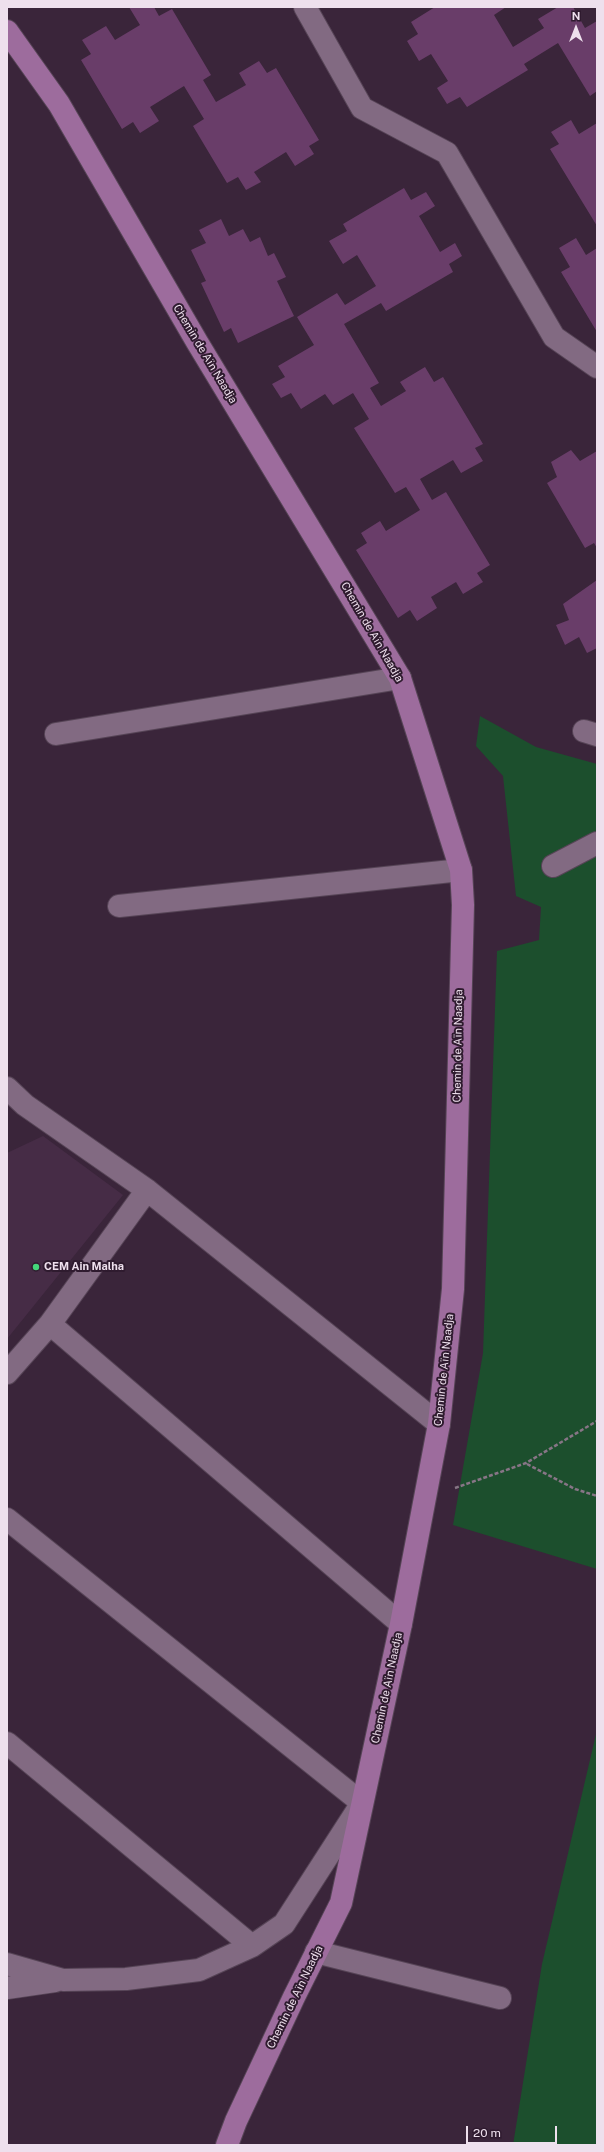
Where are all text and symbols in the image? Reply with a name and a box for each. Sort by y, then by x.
north arrow [556,8,596,48]
text: N [572,10,580,22]
street label: Chemin de Aïn Naadja [170,302,240,406]
street label: Chemin de Aïn Naadja [338,580,406,684]
street label: Chemin de Aïn Naadja [450,989,466,1103]
place label: CEM Ain Malha [44,1260,124,1274]
marker: CEM Ain Malha [31,1262,41,1272]
street label: Chemin de Aïn Naadja [432,1313,456,1427]
street label: Chemin de Aïn Naadja [369,1631,405,1745]
street label: Chemin de Aïn Naadja [264,1943,326,2051]
scale bar [468,2118,559,2144]
text: 20 m [473,2126,501,2140]

